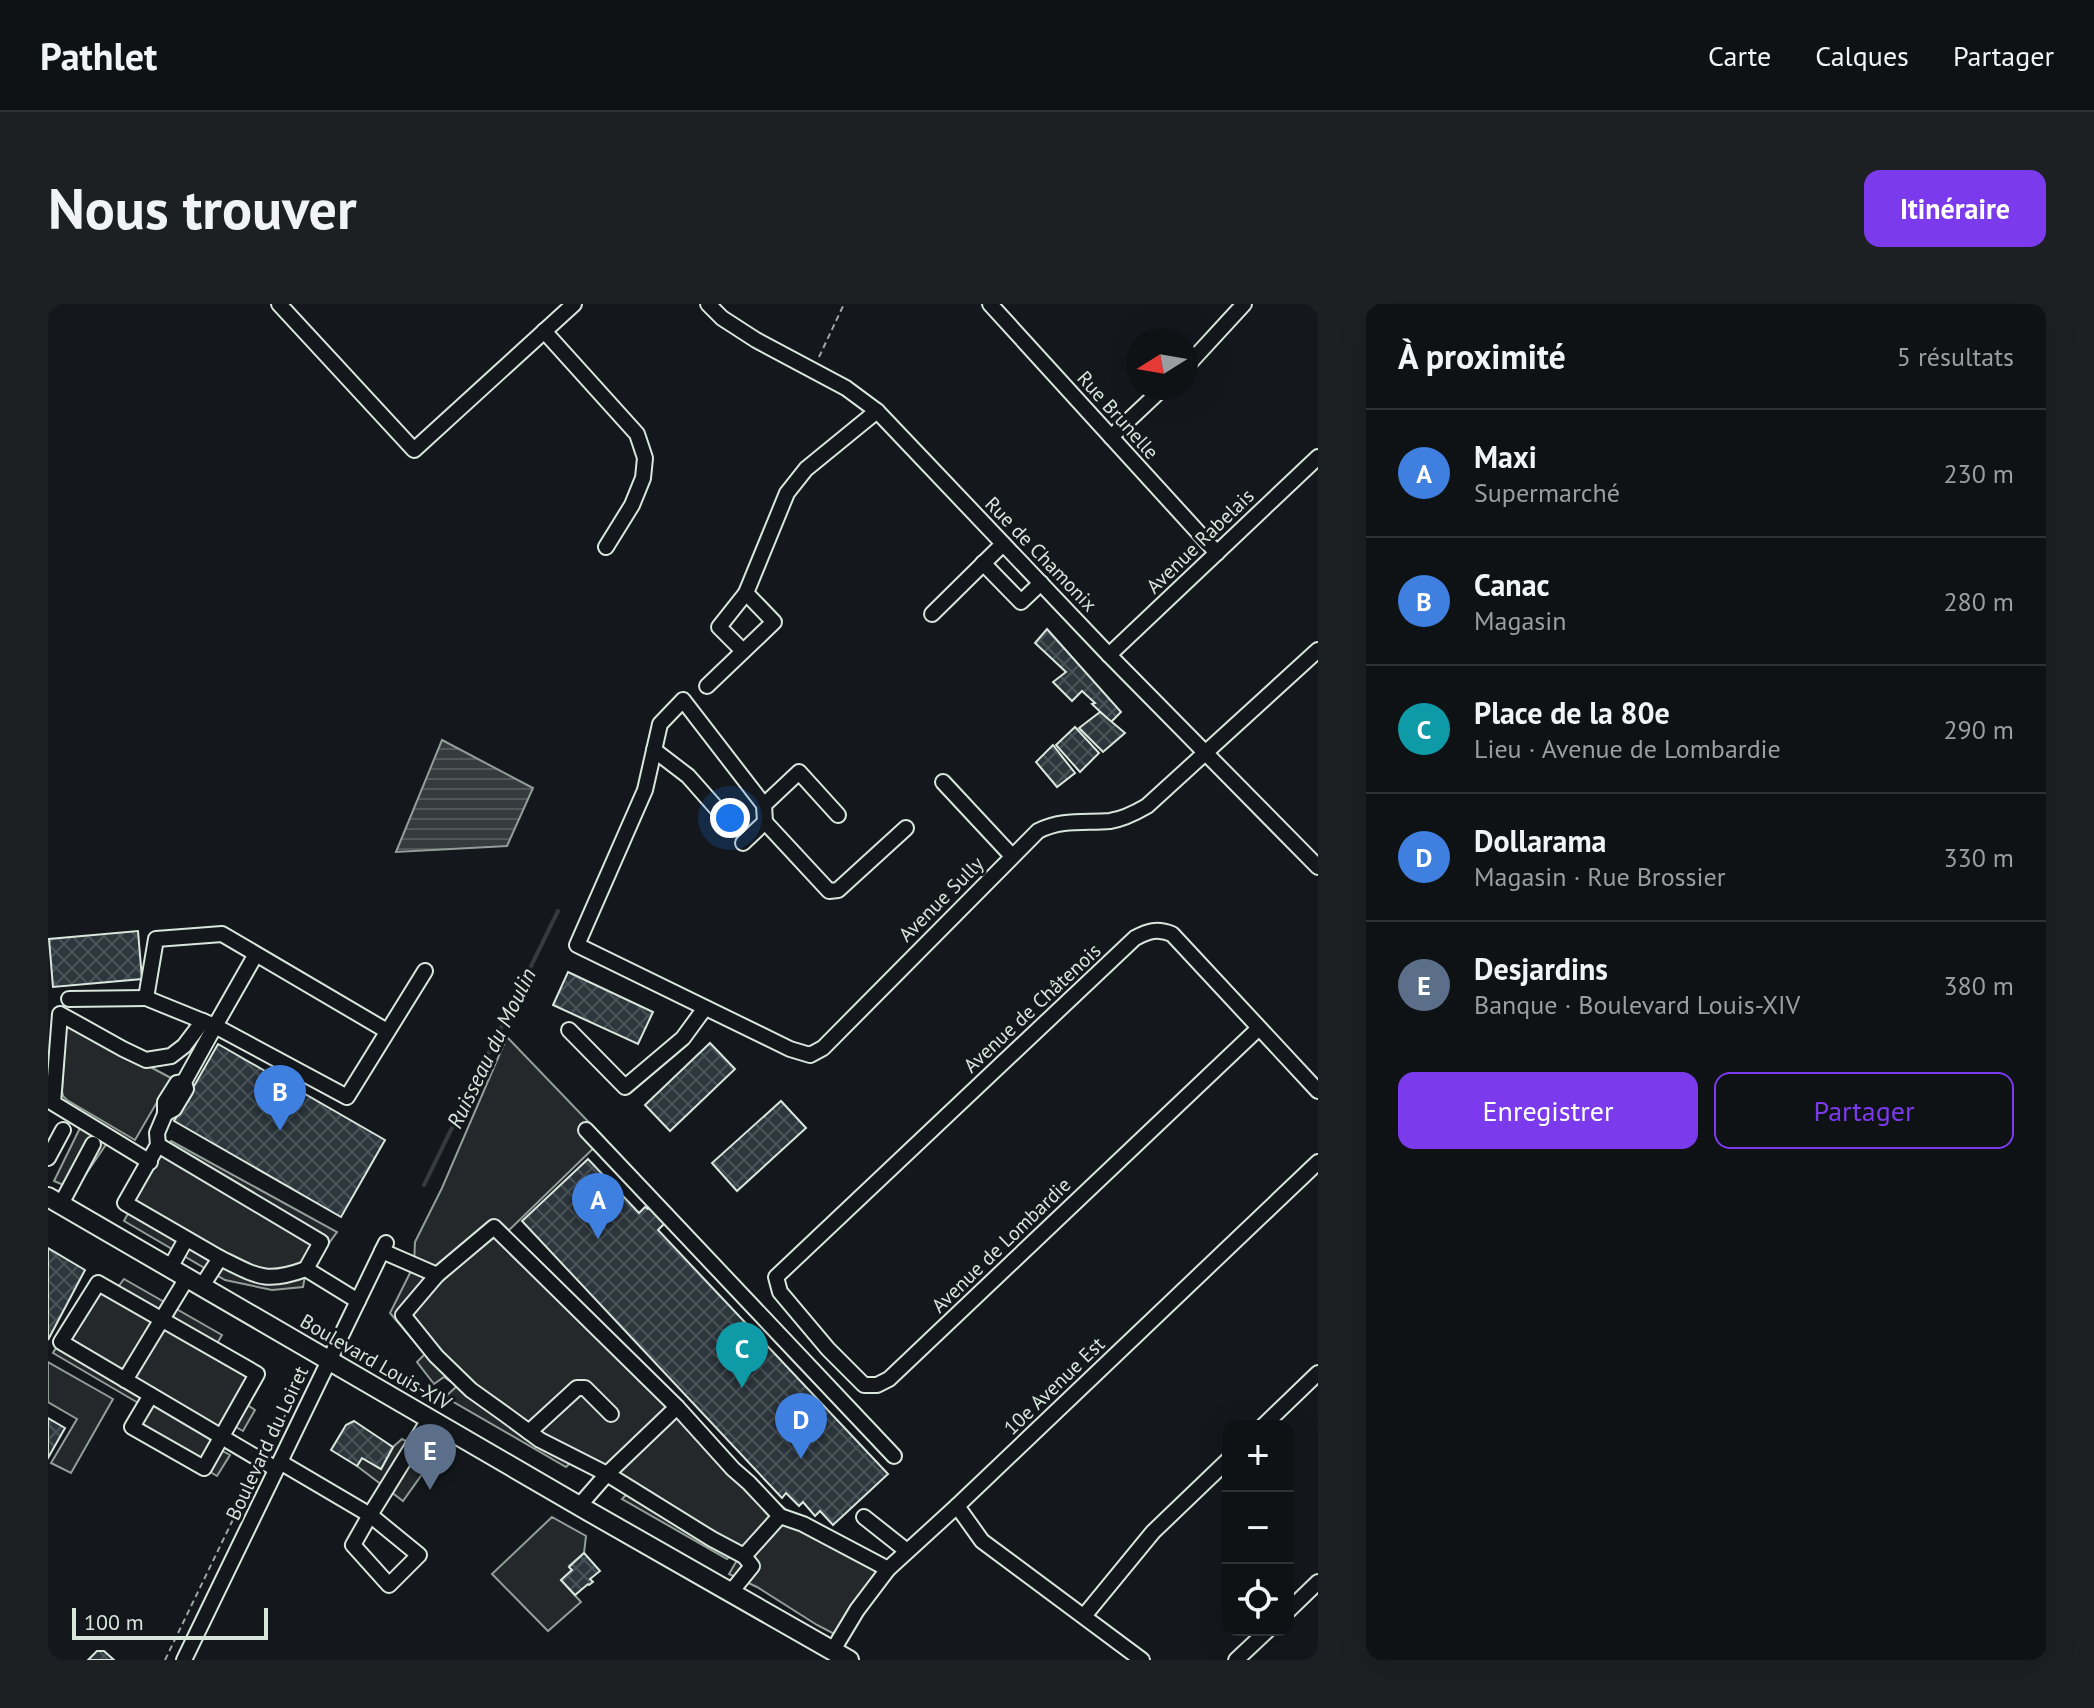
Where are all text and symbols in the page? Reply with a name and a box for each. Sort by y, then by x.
text: Pathlet [40,31,157,80]
text: Carte [1708,37,1771,74]
text: Calques [1815,37,1909,74]
text: Partager [1953,37,2054,74]
button: Itinéraire [1864,170,2046,247]
text: Nous trouver [48,172,357,244]
north arrow [1126,328,1198,400]
text: À proximité [1398,334,1566,378]
text: 5 résultats [1897,340,2014,373]
street label: Rue Brunelle [1071,365,1165,465]
text: Maxi [1474,437,1537,476]
text: A [1416,457,1432,490]
text: 230 m [1943,457,2014,490]
text: Supermarché [1474,476,1620,509]
street label: Avenue Rabelais [1141,483,1259,599]
street label: Rue de Chamonix [980,491,1102,617]
text: Canac [1474,565,1550,604]
text: B [1416,585,1432,618]
text: 280 m [1943,585,2014,618]
text: Magasin [1474,604,1566,637]
text: Place de la 80e [1474,693,1670,732]
text: C [1417,713,1431,746]
text: 290 m [1943,713,2014,746]
text: Lieu · Avenue de Lombardie [1474,732,1781,765]
your location [710,798,750,838]
text: Dollarama [1474,821,1606,860]
text: D [1416,841,1432,874]
text: 330 m [1943,841,2014,874]
street label: Avenue Sully [893,850,990,947]
text: Magasin · Rue Brossier [1474,860,1726,893]
street label: Avenue de Châtenois [958,938,1106,1078]
text: Desjardins [1474,949,1608,988]
water label: Ruisseau du Moulin [440,963,542,1133]
text: E [1417,969,1431,1002]
text: 380 m [1943,969,2014,1002]
text: Banque · Boulevard Louis-XIV [1474,988,1800,1021]
pin: B [254,1065,306,1131]
button: Enregistrer [1398,1072,1698,1149]
button: Partager [1714,1072,2014,1149]
street label: Avenue de Lombardie [926,1172,1076,1318]
pin: A [572,1173,624,1239]
street label: Boulevard Louis-XIV [296,1308,457,1416]
pin: C [716,1322,768,1388]
street label: 10e Avenue Est [998,1331,1110,1441]
street label: Boulevard du Loiret [220,1362,314,1524]
pin: D [775,1393,827,1459]
map controls [1222,1420,1294,1636]
button: + [1222,1420,1294,1492]
pin: E [404,1424,456,1490]
button: − [1222,1492,1294,1564]
button: locate [1222,1564,1294,1636]
scale bar [72,1604,268,1640]
text: 100 m [84,1608,144,1636]

